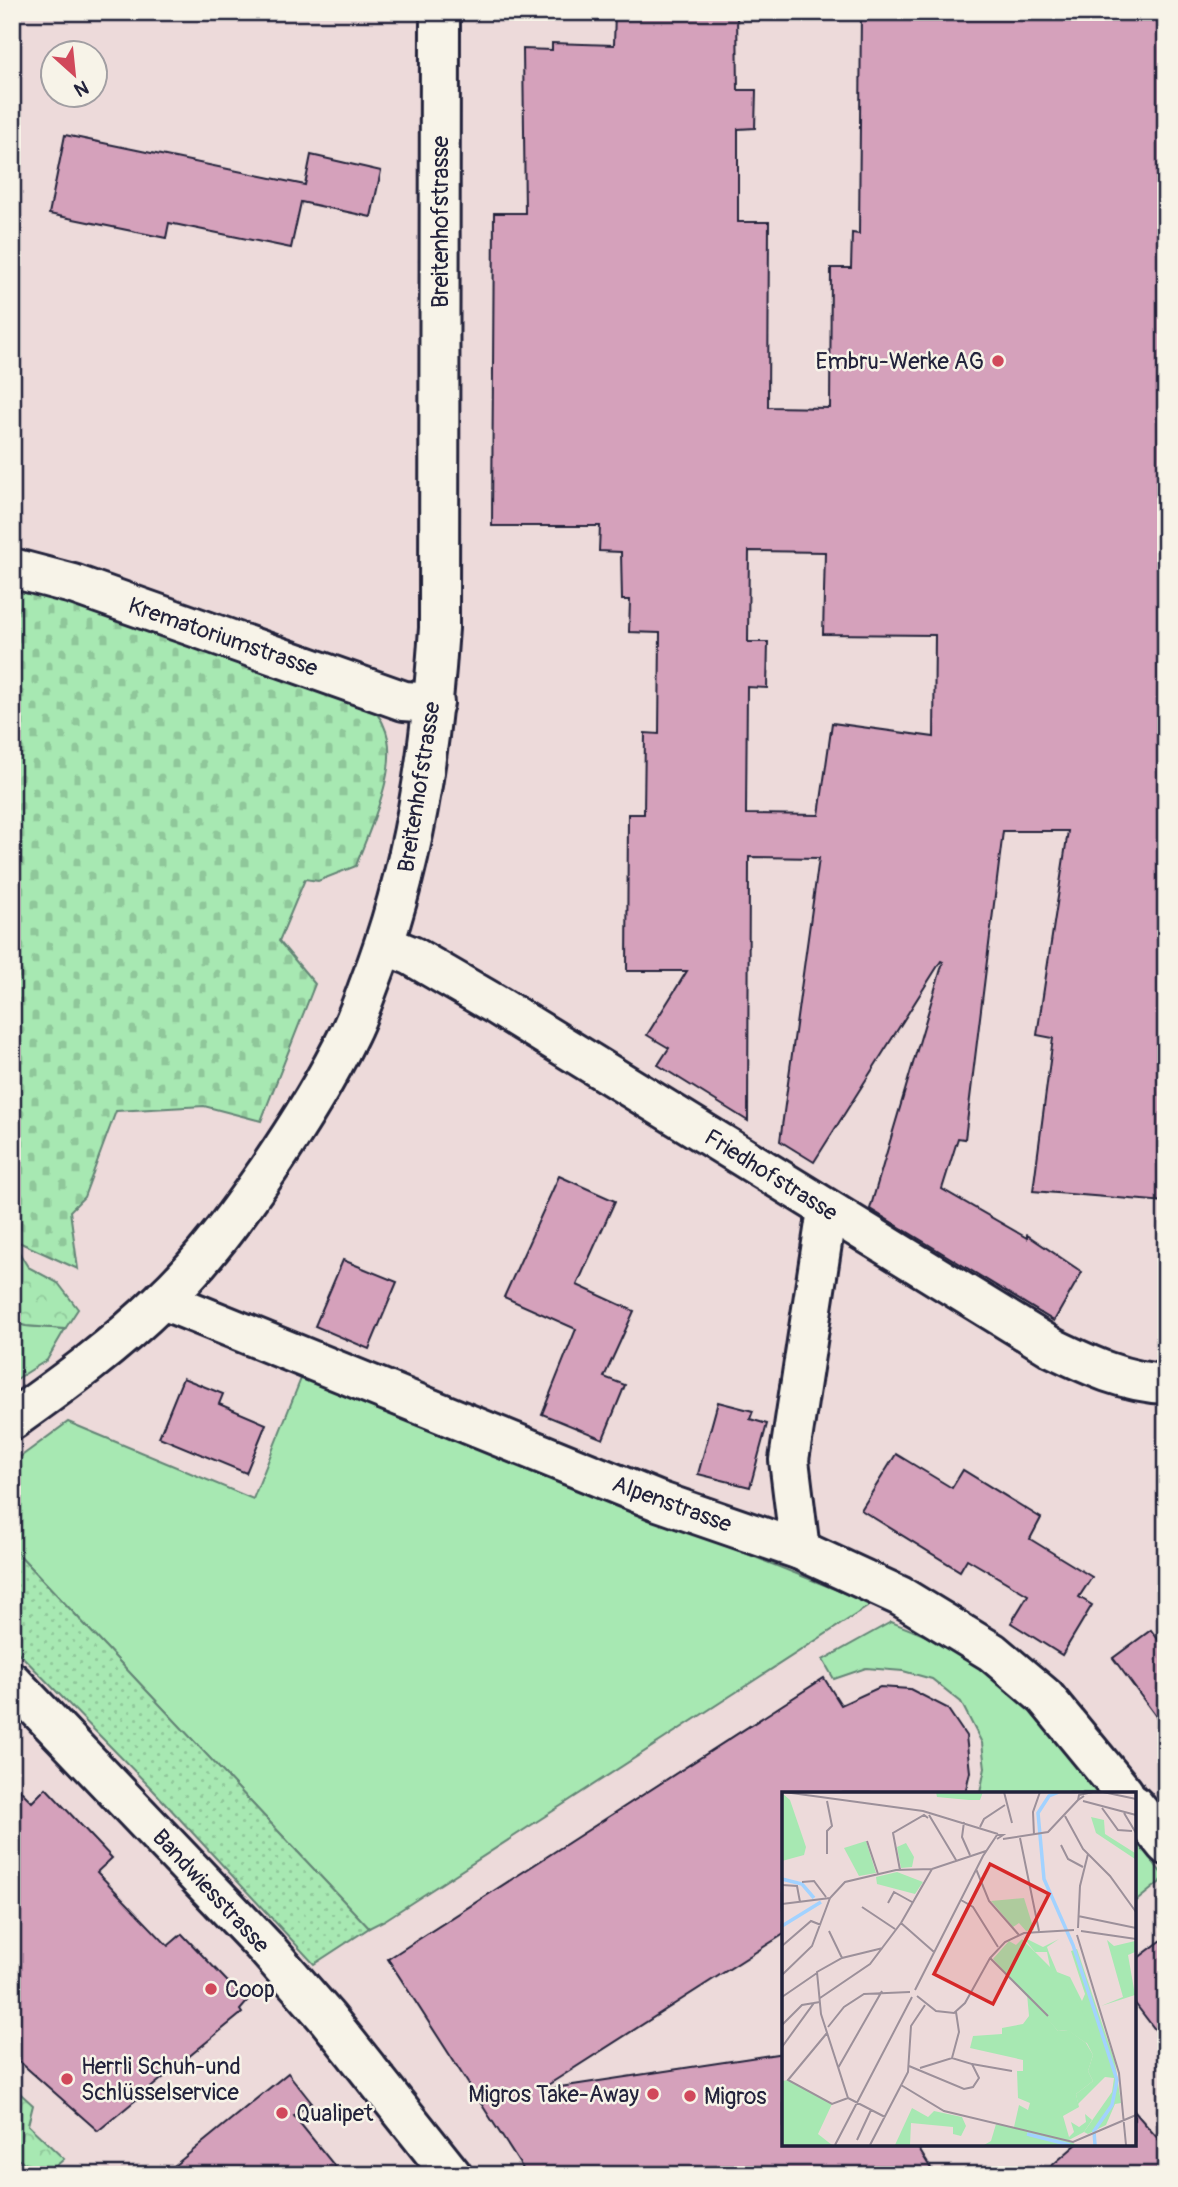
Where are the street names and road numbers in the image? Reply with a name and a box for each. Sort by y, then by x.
street label: Breitenhofstrasse [426,135,455,308]
street label: Krematoriumstrasse [124,591,322,683]
street label: Breitenhofstrasse [391,699,447,874]
street label: Friedhofstrasse [699,1123,844,1228]
street label: Alpenstrasse [608,1469,736,1539]
street label: Bandwiesstrasse [146,1823,276,1959]

